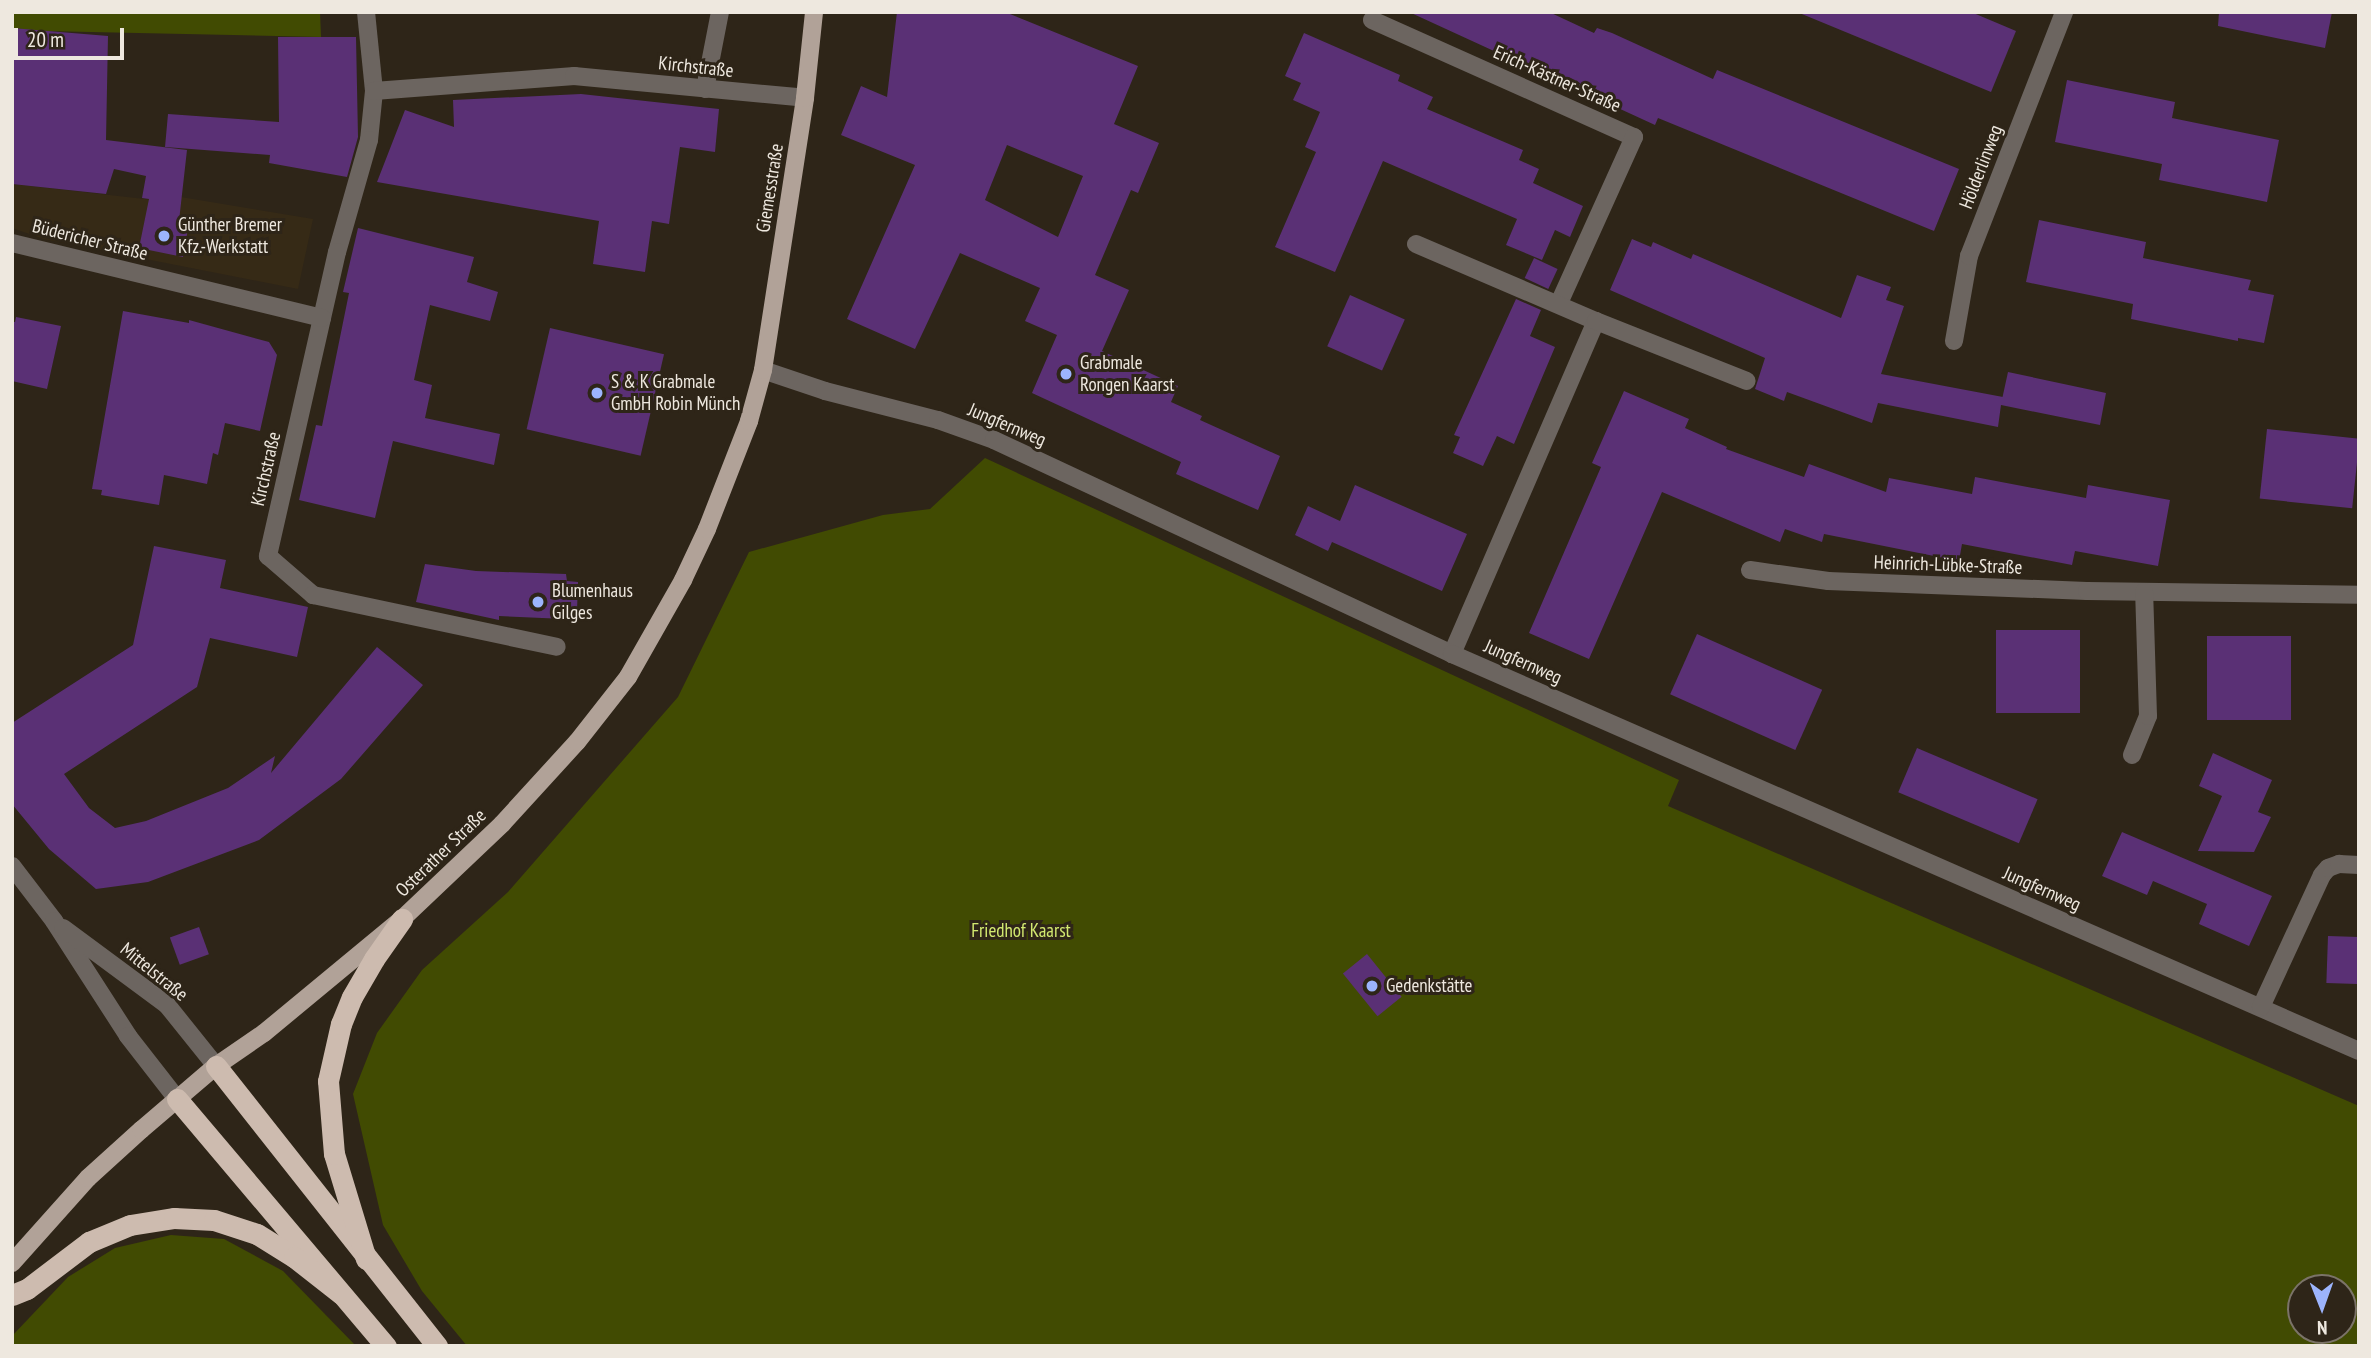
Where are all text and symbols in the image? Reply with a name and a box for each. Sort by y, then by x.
scale bar [18,14,128,58]
text: 20 m [27,26,64,53]
street label: Erich-Kästner-Straße [1490,41,1624,117]
street label: Kirchstraße [657,52,735,82]
street label: Hölderlinweg [1955,122,2007,212]
street label: Giemesstraße [752,142,788,234]
place label: Günther Bremer Kfz.-Werkstatt [178,214,282,258]
street label: Büdericher Straße [30,215,150,265]
marker: Günther Bremer Kfz.-Werkstatt [156,228,172,244]
place label: Grabmale Rongen Kaarst [1080,352,1174,396]
marker: Grabmale Rongen Kaarst [1058,366,1074,382]
place label: S & K Grabmale GmbH Robin Münch [611,371,740,415]
marker: S & K Grabmale GmbH Robin Münch [589,385,605,401]
street label: Jungfernweg [965,398,1049,452]
street label: Kirchstraße [246,430,286,508]
street label: Heinrich-Lübke-Straße [1873,551,2023,579]
place label: Blumenhaus Gilges [552,580,633,624]
marker: Blumenhaus Gilges [530,594,546,610]
street label: Jungfernweg [1481,635,1565,689]
street label: Osterather Straße [391,804,491,902]
street label: Jungfernweg [2000,862,2084,916]
park label: Friedhof Kaarst [971,920,1071,942]
street label: Mittelstraße [116,938,192,1006]
place label: Gedenkstätte [1386,975,1472,997]
marker: Gedenkstätte [1364,978,1380,994]
north arrow [2287,1274,2357,1344]
text: N [2317,1316,2328,1340]

